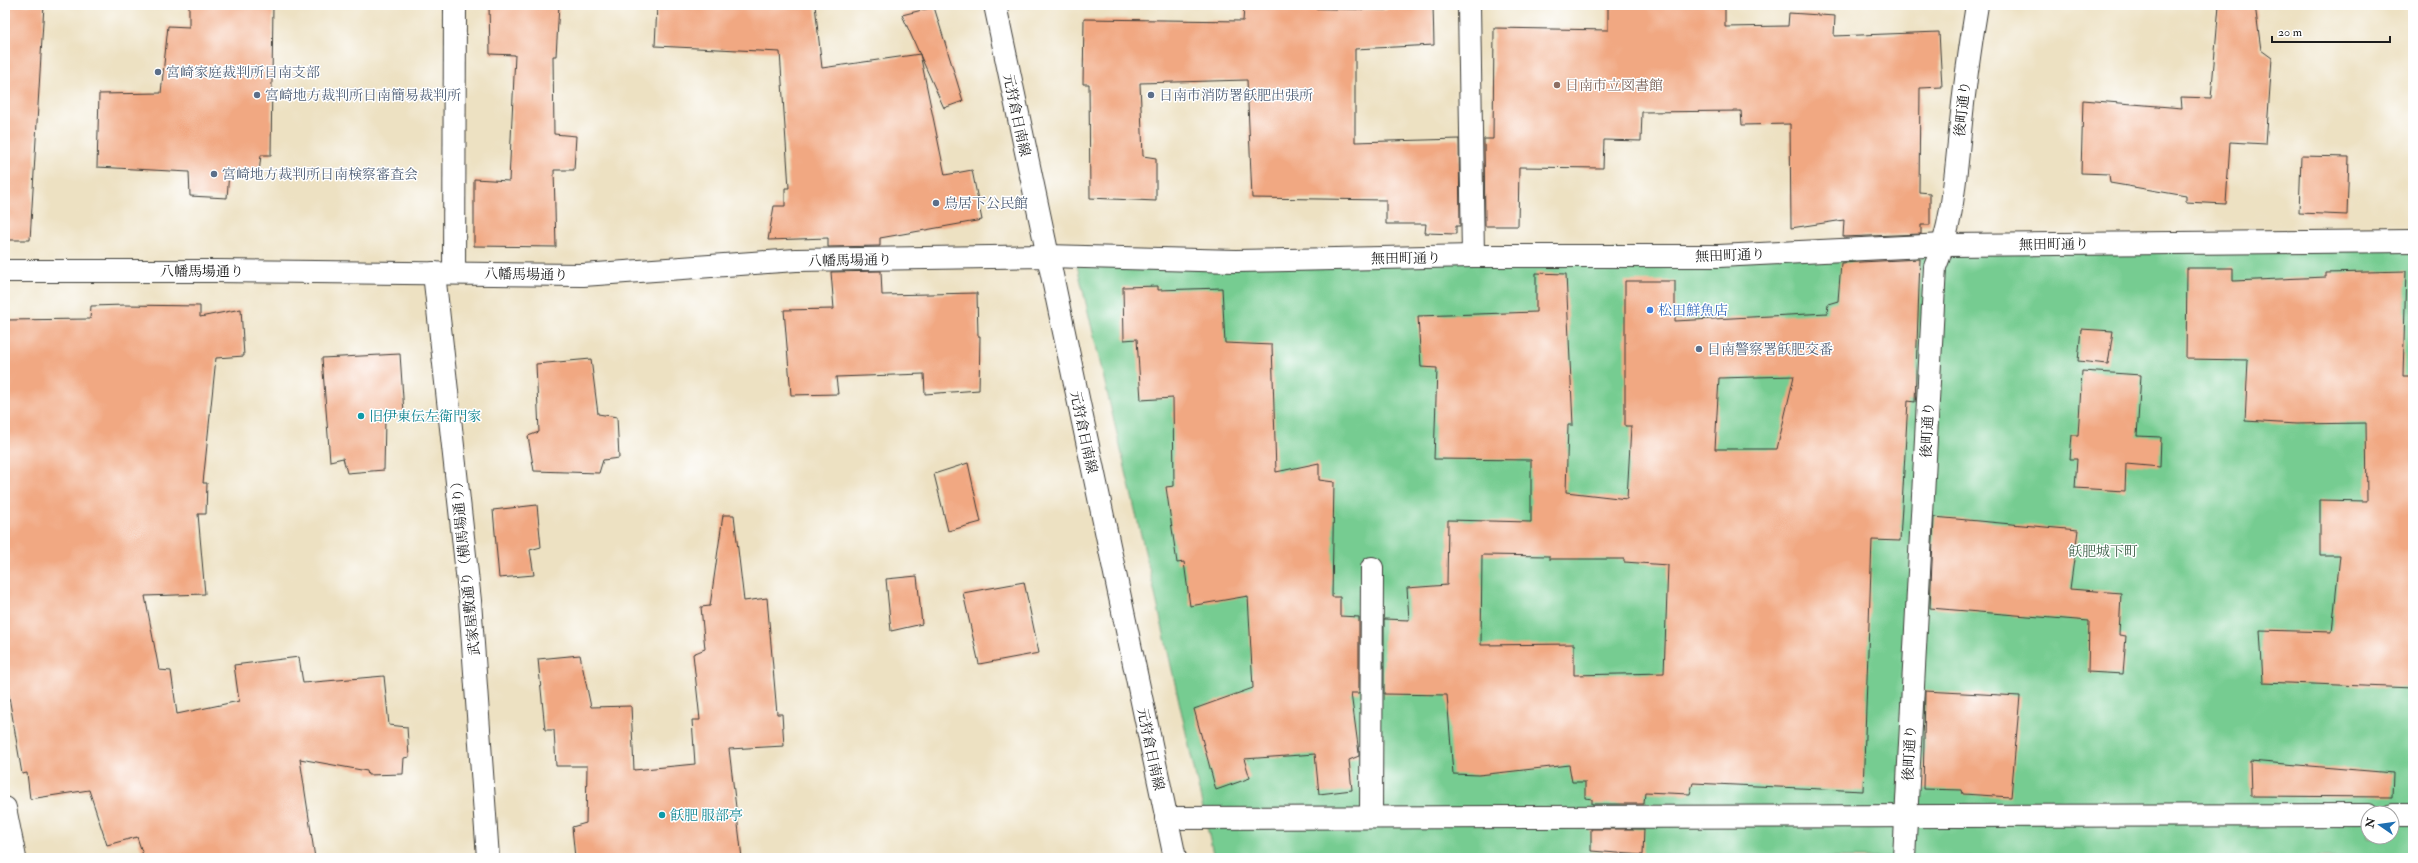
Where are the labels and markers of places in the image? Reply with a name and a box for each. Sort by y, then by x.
place label: 宮崎家庭裁判所日南支部 [166,64,320,81]
marker: 宮崎家庭裁判所日南支部 [153,67,163,77]
place label: 日南市立図書館 [1565,77,1663,94]
marker: 日南市立図書館 [1552,80,1562,90]
place label: 宮崎地方裁判所日南簡易裁判所 [265,87,461,104]
place label: 日南市消防署飫肥出張所 [1159,87,1313,104]
marker: 宮崎地方裁判所日南簡易裁判所 [252,90,262,100]
marker: 日南市消防署飫肥出張所 [1146,90,1156,100]
place label: 宮崎地方裁判所日南検察審査会 [222,166,418,183]
marker: 宮崎地方裁判所日南検察審査会 [209,169,219,179]
place label: 鳥居下公民館 [944,195,1028,212]
marker: 鳥居下公民館 [931,198,941,208]
place label: 松田鮮魚店 [1658,302,1728,319]
marker: 松田鮮魚店 [1645,305,1655,315]
place label: 日南警察署飫肥交番 [1707,341,1833,358]
marker: 日南警察署飫肥交番 [1694,344,1704,354]
place label: 旧伊東伝左衛門家 [369,408,481,425]
marker: 旧伊東伝左衛門家 [356,411,366,421]
place label: 飫肥 服部亭 [670,807,743,824]
marker: 飫肥 服部亭 [657,810,667,820]

